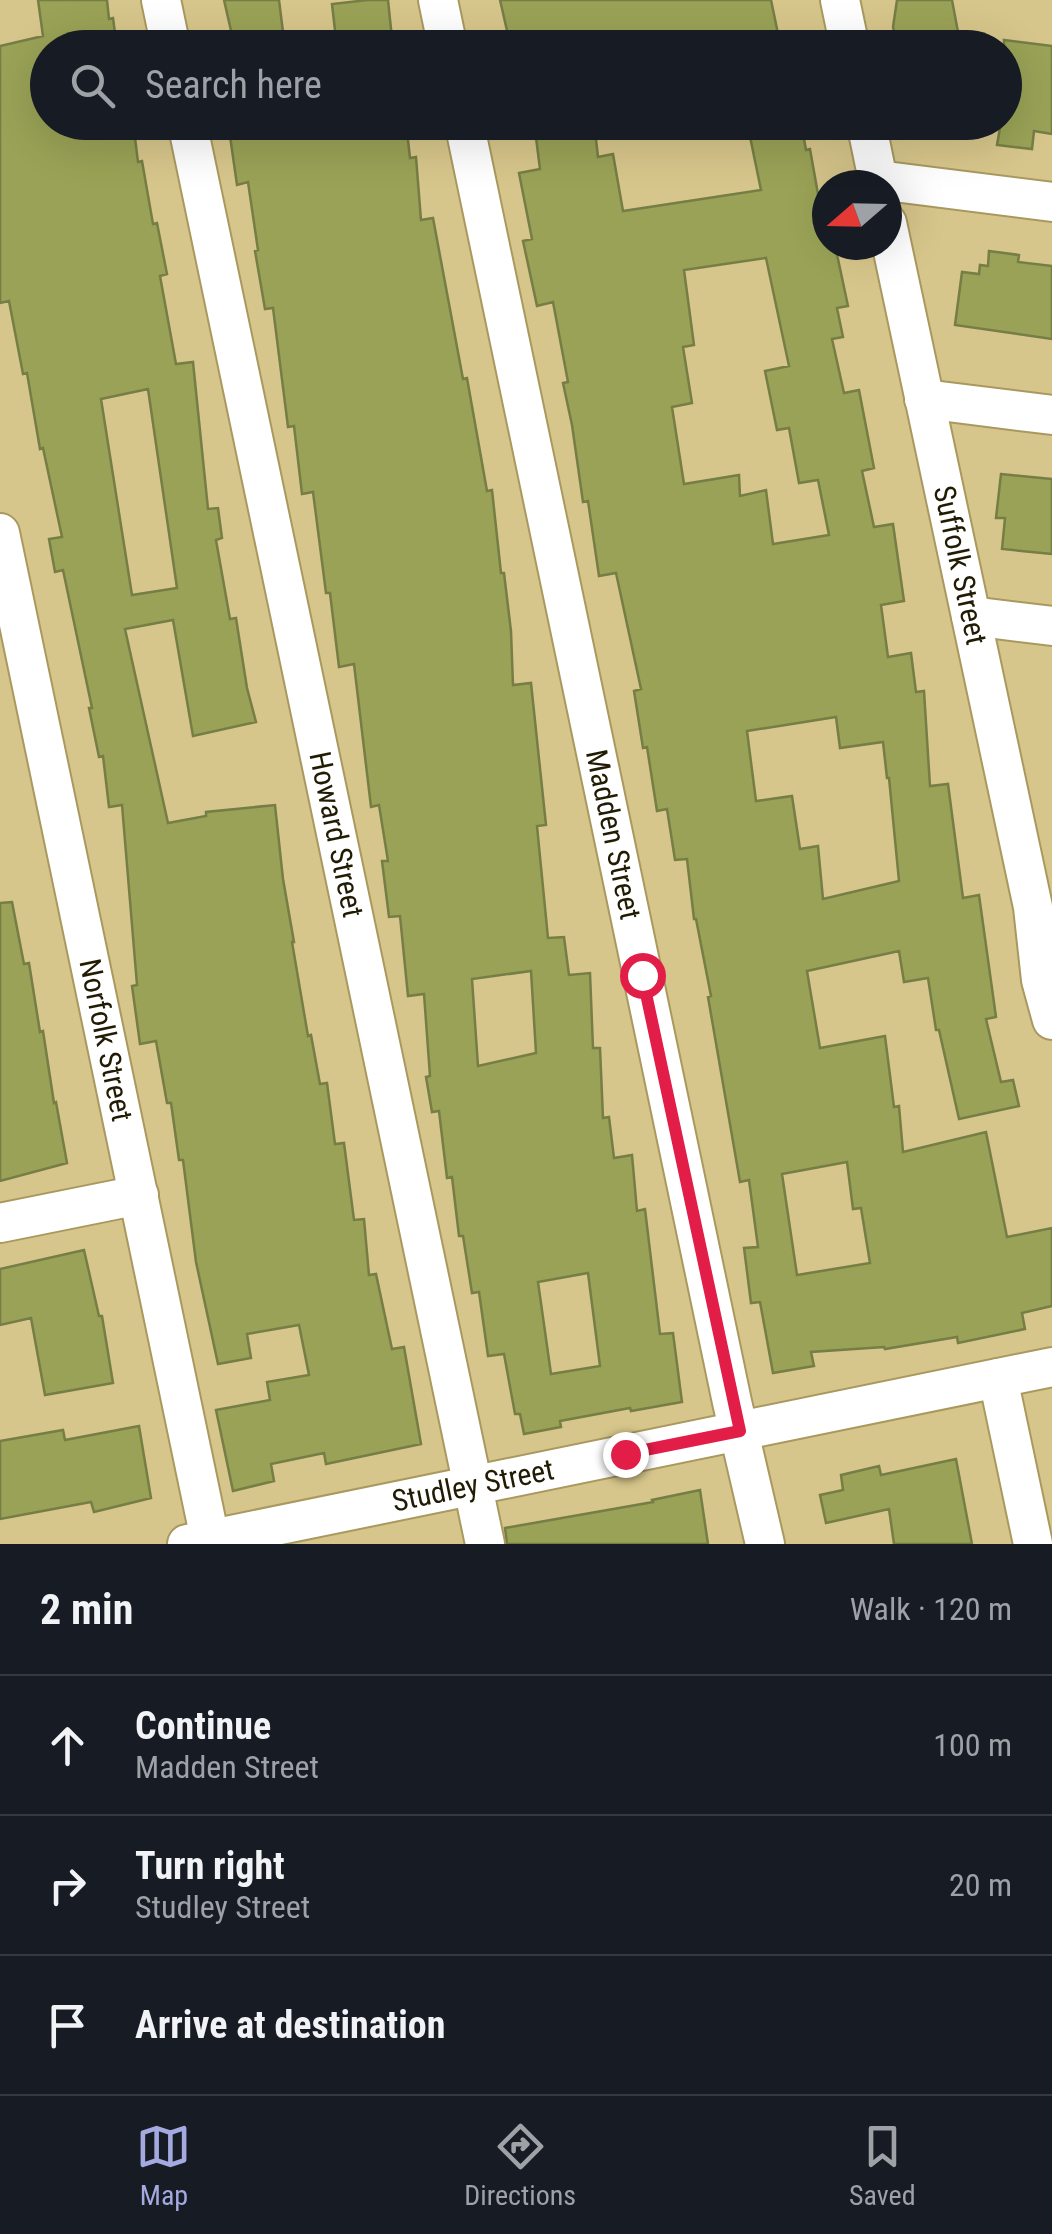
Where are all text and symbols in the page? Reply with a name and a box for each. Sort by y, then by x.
search box [30,30,1022,140]
icon: search [65,58,120,113]
text: Search here [145,63,322,107]
north arrow [812,170,902,260]
street label: Suffolk Street [927,482,995,648]
street label: Madden Street [579,746,648,923]
street label: Howard Street [302,748,371,920]
route start [620,953,666,999]
street label: Norfolk Street [72,956,140,1124]
route end [603,1432,649,1478]
street label: Studley Street [389,1451,557,1519]
text: 2 min [40,1585,133,1634]
text: Walk · 120 m [850,1590,1012,1628]
text: Continue [135,1704,271,1748]
icon: ahead [40,1718,95,1773]
text: 100 m [933,1726,1012,1764]
text: Madden Street [135,1748,319,1786]
text: Turn right [135,1844,285,1888]
icon: right [40,1858,95,1913]
text: 20 m [949,1866,1012,1904]
text: Studley Street [135,1888,310,1926]
icon: arrive [40,1998,95,2053]
text: Arrive at destination [135,2003,445,2047]
tab: Map [136,2119,191,2212]
tab: Directions [464,2119,576,2212]
tab: Saved [849,2119,916,2212]

